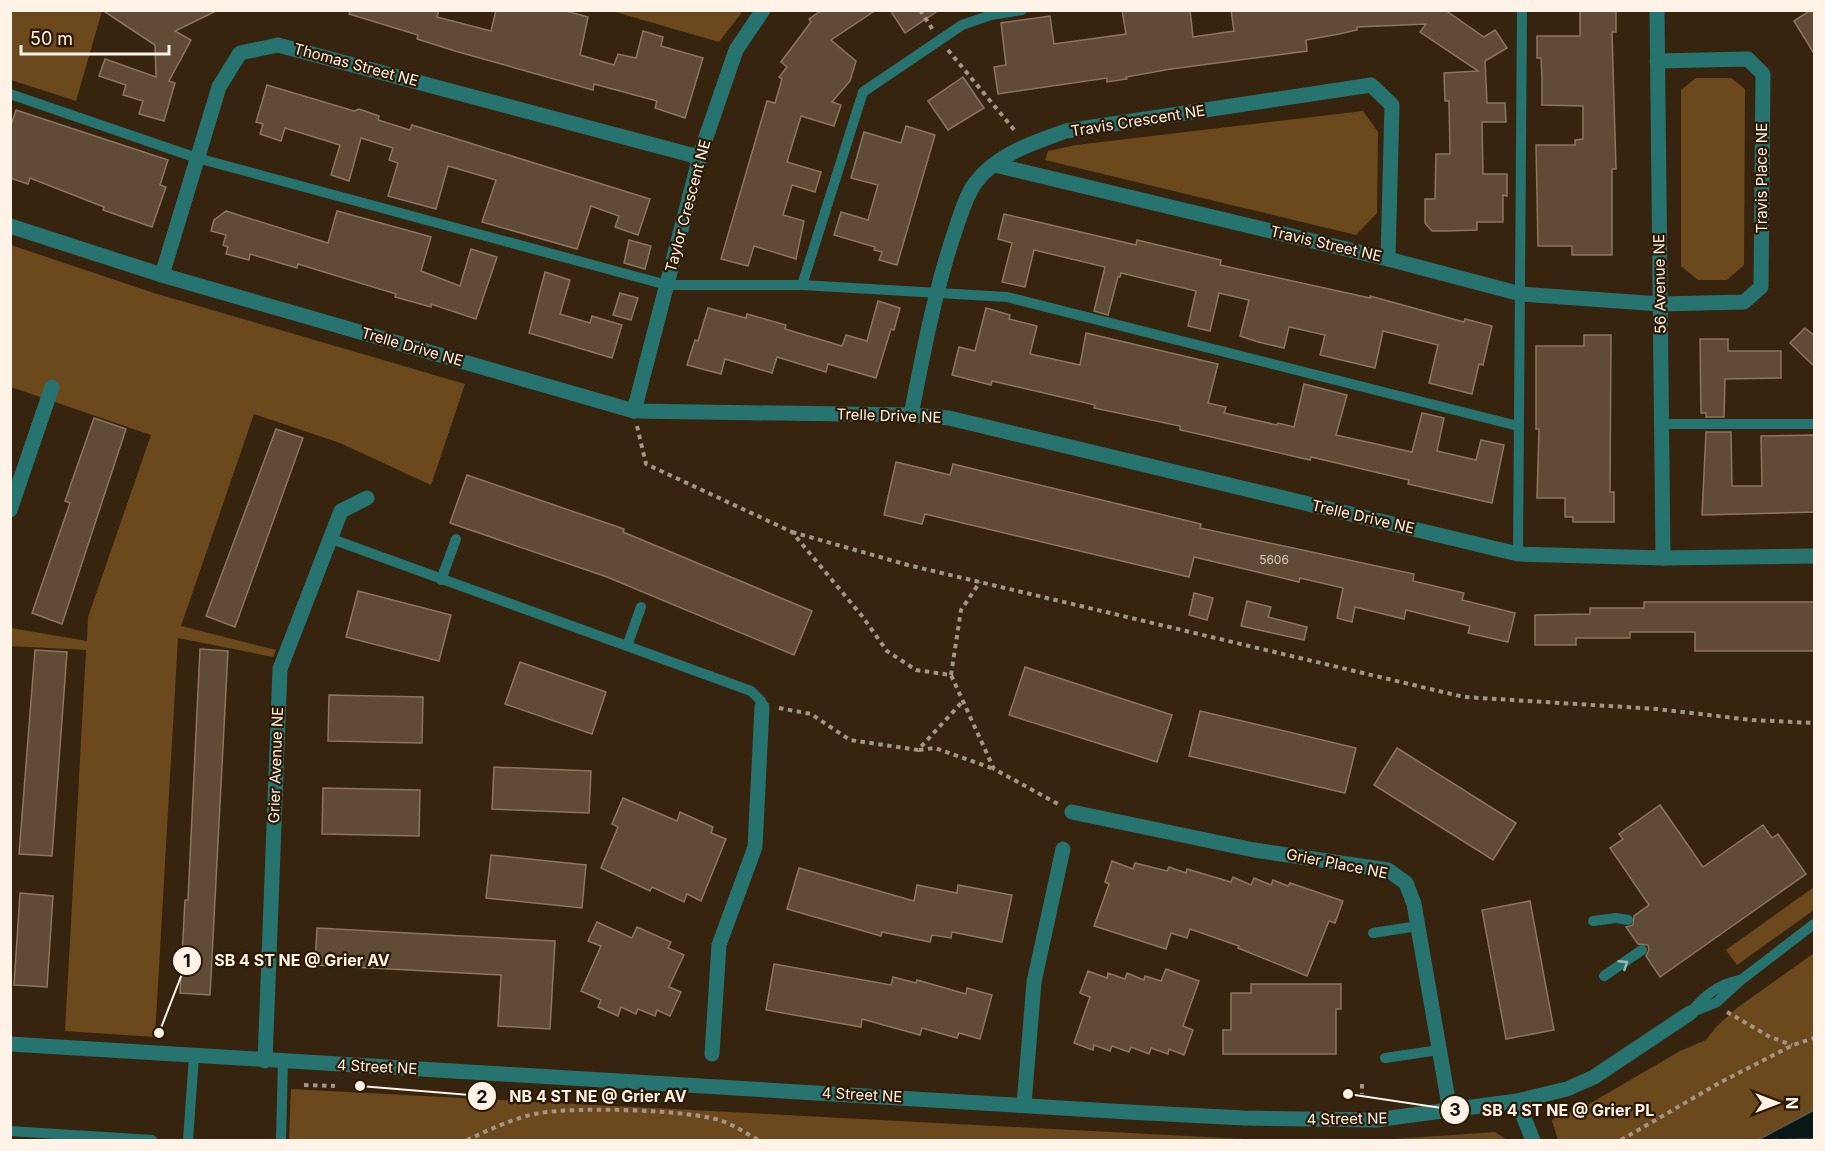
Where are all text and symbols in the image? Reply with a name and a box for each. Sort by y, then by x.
scale bar [21,18,170,56]
text: 50 m [30,28,73,49]
street label: Thomas Street NE [292,39,420,90]
street label: Travis Crescent NE [1070,101,1206,140]
street label: Travis Place NE [1752,123,1771,233]
street label: Taylor Crescent NE [661,138,714,274]
street label: Travis Street NE [1269,221,1384,266]
street label: 56 Avenue NE [1649,234,1670,334]
street label: Trelle Drive NE [359,323,465,370]
street label: Trelle Drive NE [836,404,942,427]
street label: Trelle Drive NE [1310,495,1416,538]
house number: 5606 [1259,552,1289,567]
street label: Grier Avenue NE [264,706,287,824]
street label: Grier Place NE [1285,844,1389,883]
callout: SB 4 ST NE @ Grier AV [172,944,402,978]
text: 1 [183,950,191,971]
text: SB 4 ST NE @ Grier AV [214,950,390,970]
one-way arrow [1617,960,1628,971]
street label: 4 Street NE [336,1055,418,1078]
north arrow [1747,1073,1807,1133]
callout: NB 4 ST NE @ Grier AV [467,1079,698,1113]
street label: 4 Street NE [821,1083,903,1106]
text: 2 [476,1086,488,1107]
text: NB 4 ST NE @ Grier AV [509,1086,687,1106]
callout: SB 4 ST NE @ Grier PL [1440,1093,1666,1127]
text: N [1782,1097,1802,1109]
text: 3 [1449,1099,1461,1120]
text: SB 4 ST NE @ Grier PL [1482,1100,1654,1120]
street label: 4 Street NE [1306,1108,1388,1129]

